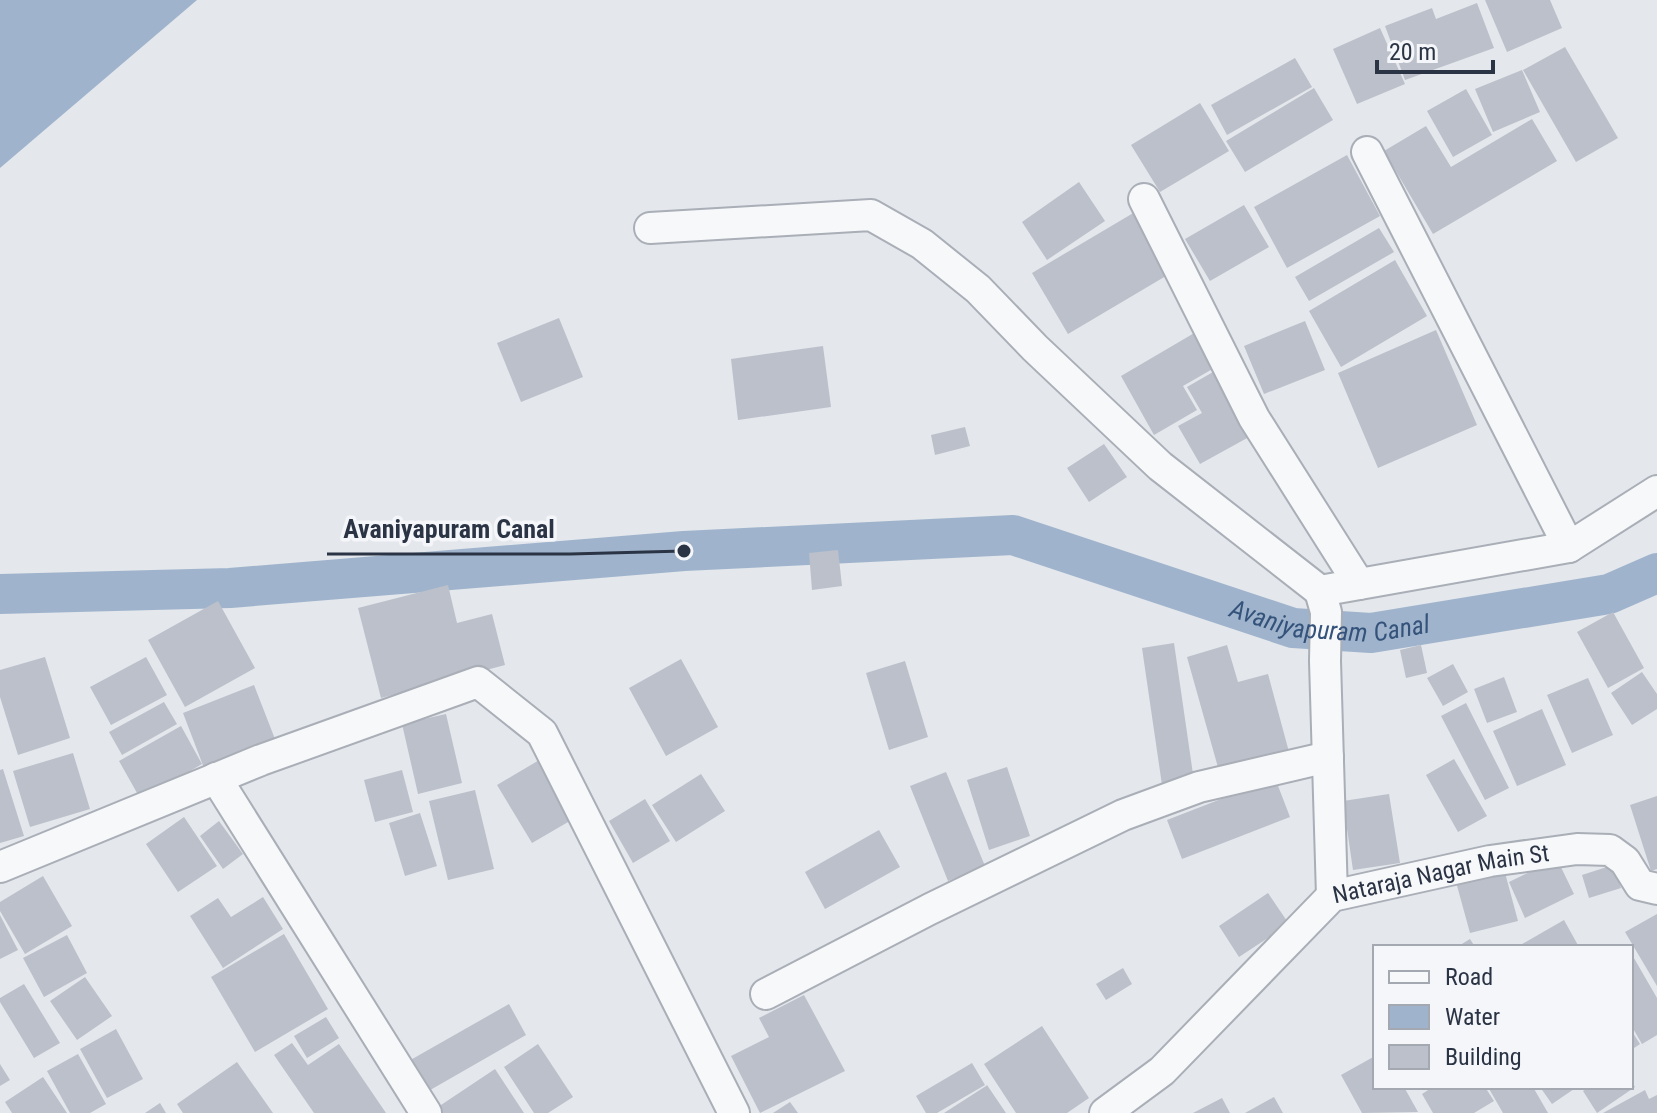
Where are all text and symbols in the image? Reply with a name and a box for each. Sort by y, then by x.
scale bar [1377,24,1493,74]
text: 20 m [1389,38,1436,66]
callout: Avaniyapuram Canal [327,504,570,554]
text: Avaniyapuram Canal [343,514,555,544]
water label: Avaniyapuram Canal [1225,593,1433,648]
street label: Nataraja Nagar Main St [1330,839,1551,909]
legend [1373,945,1633,1089]
text: Road [1445,963,1493,991]
text: Water [1445,1003,1500,1031]
text: Building [1445,1043,1522,1071]

